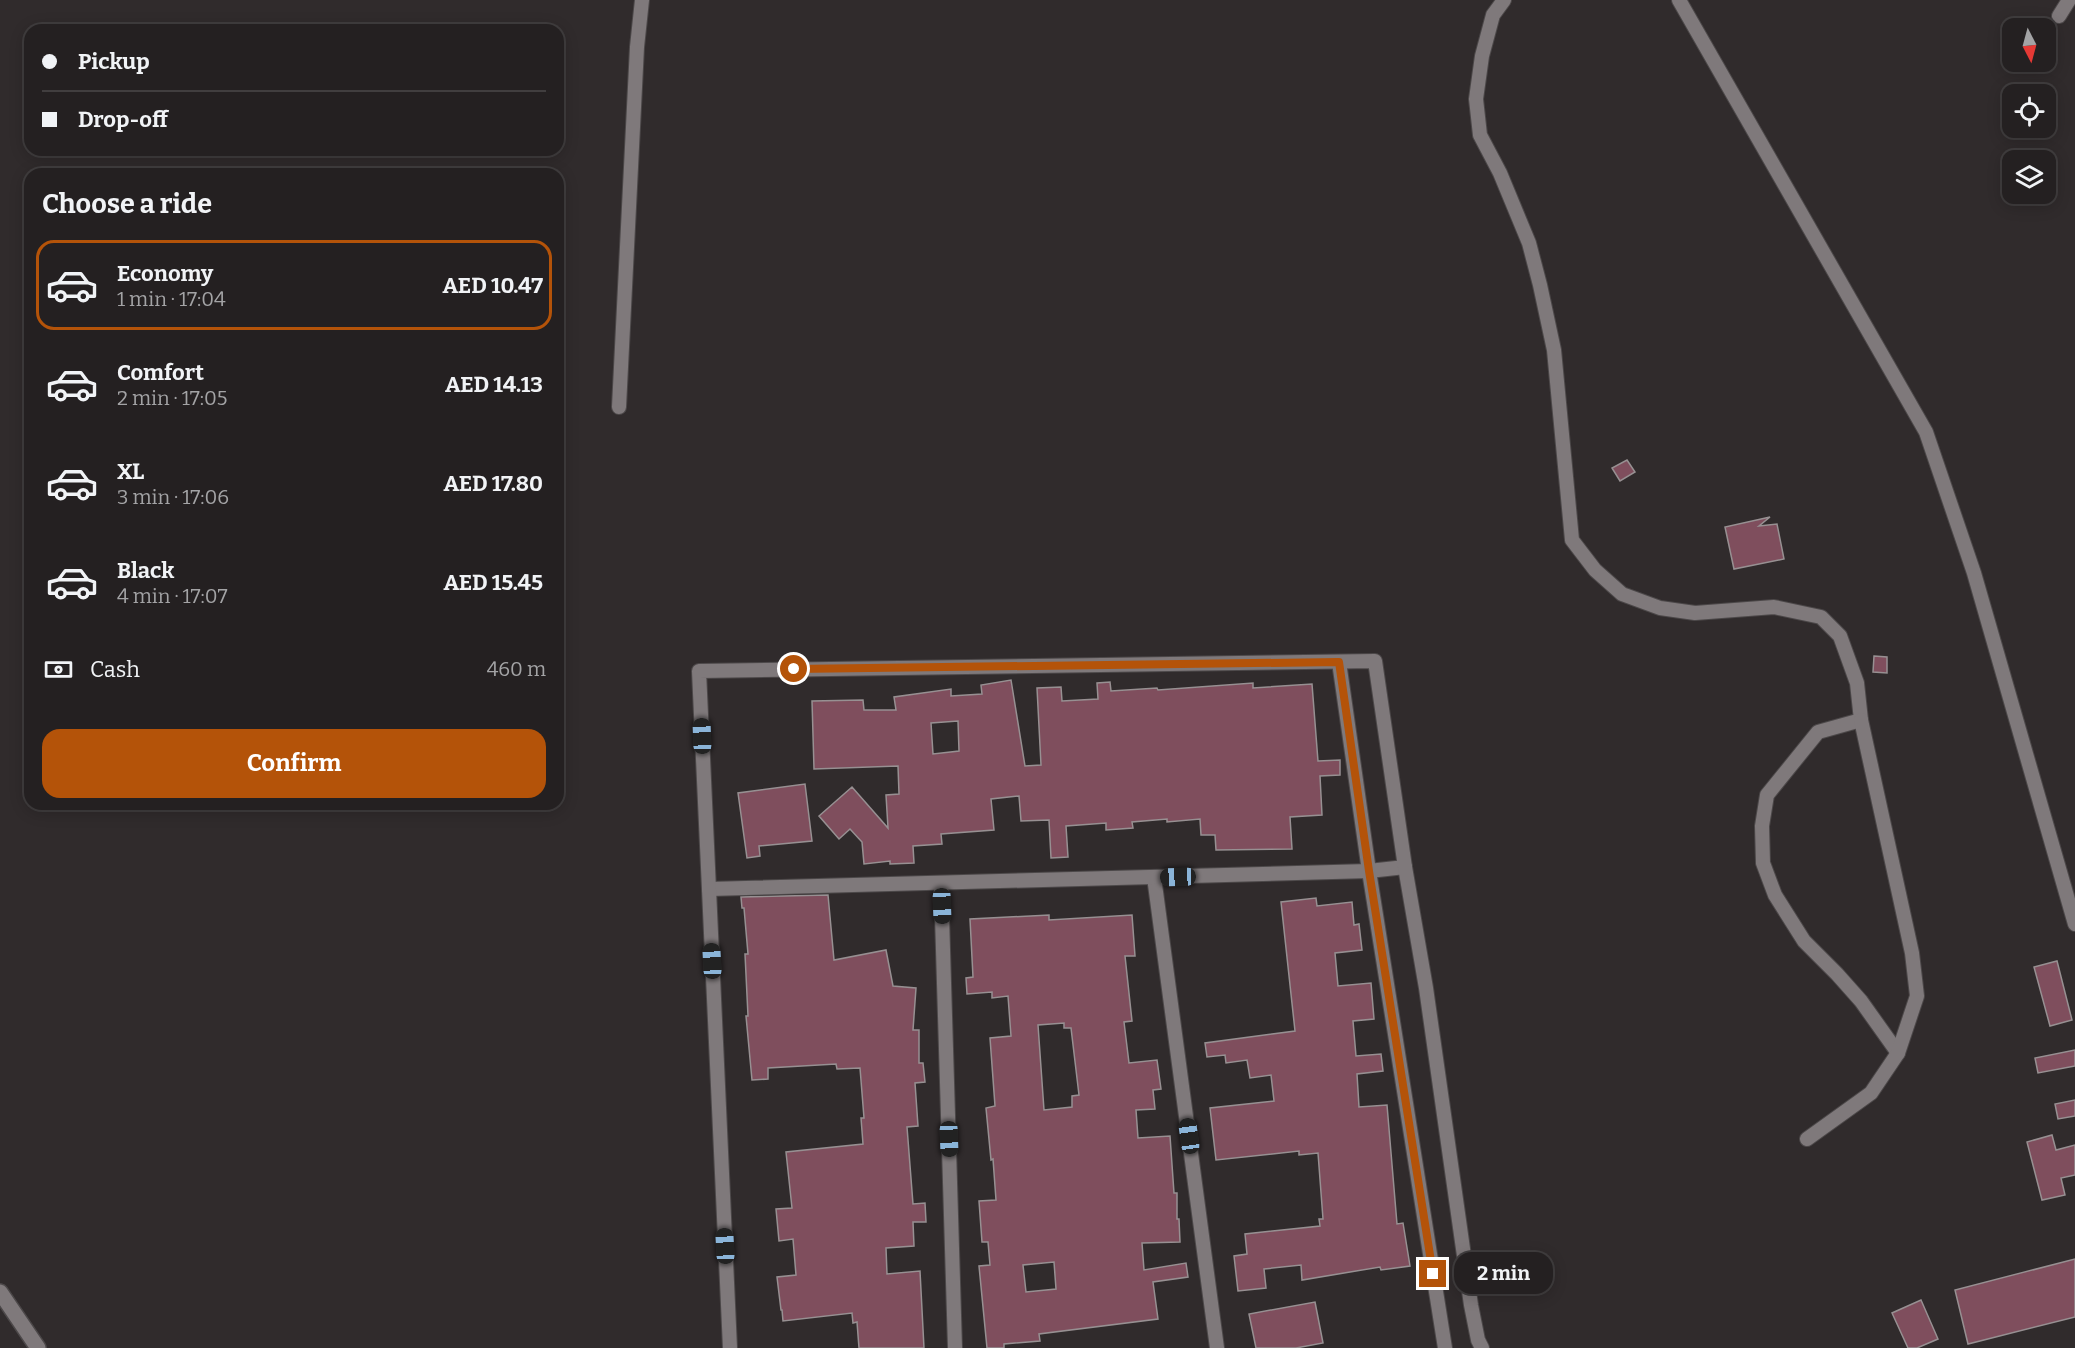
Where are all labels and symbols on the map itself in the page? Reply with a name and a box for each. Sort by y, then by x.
north arrow [2002,18,2056,72]
route start [780,655,807,682]
car [692,718,712,754]
car [1160,867,1196,887]
car [932,888,952,924]
car [702,943,722,979]
car [1178,1117,1200,1155]
car [939,1121,959,1157]
car [715,1228,735,1264]
callout: 2 min [1454,1253,1553,1295]
route end [1419,1260,1446,1287]

